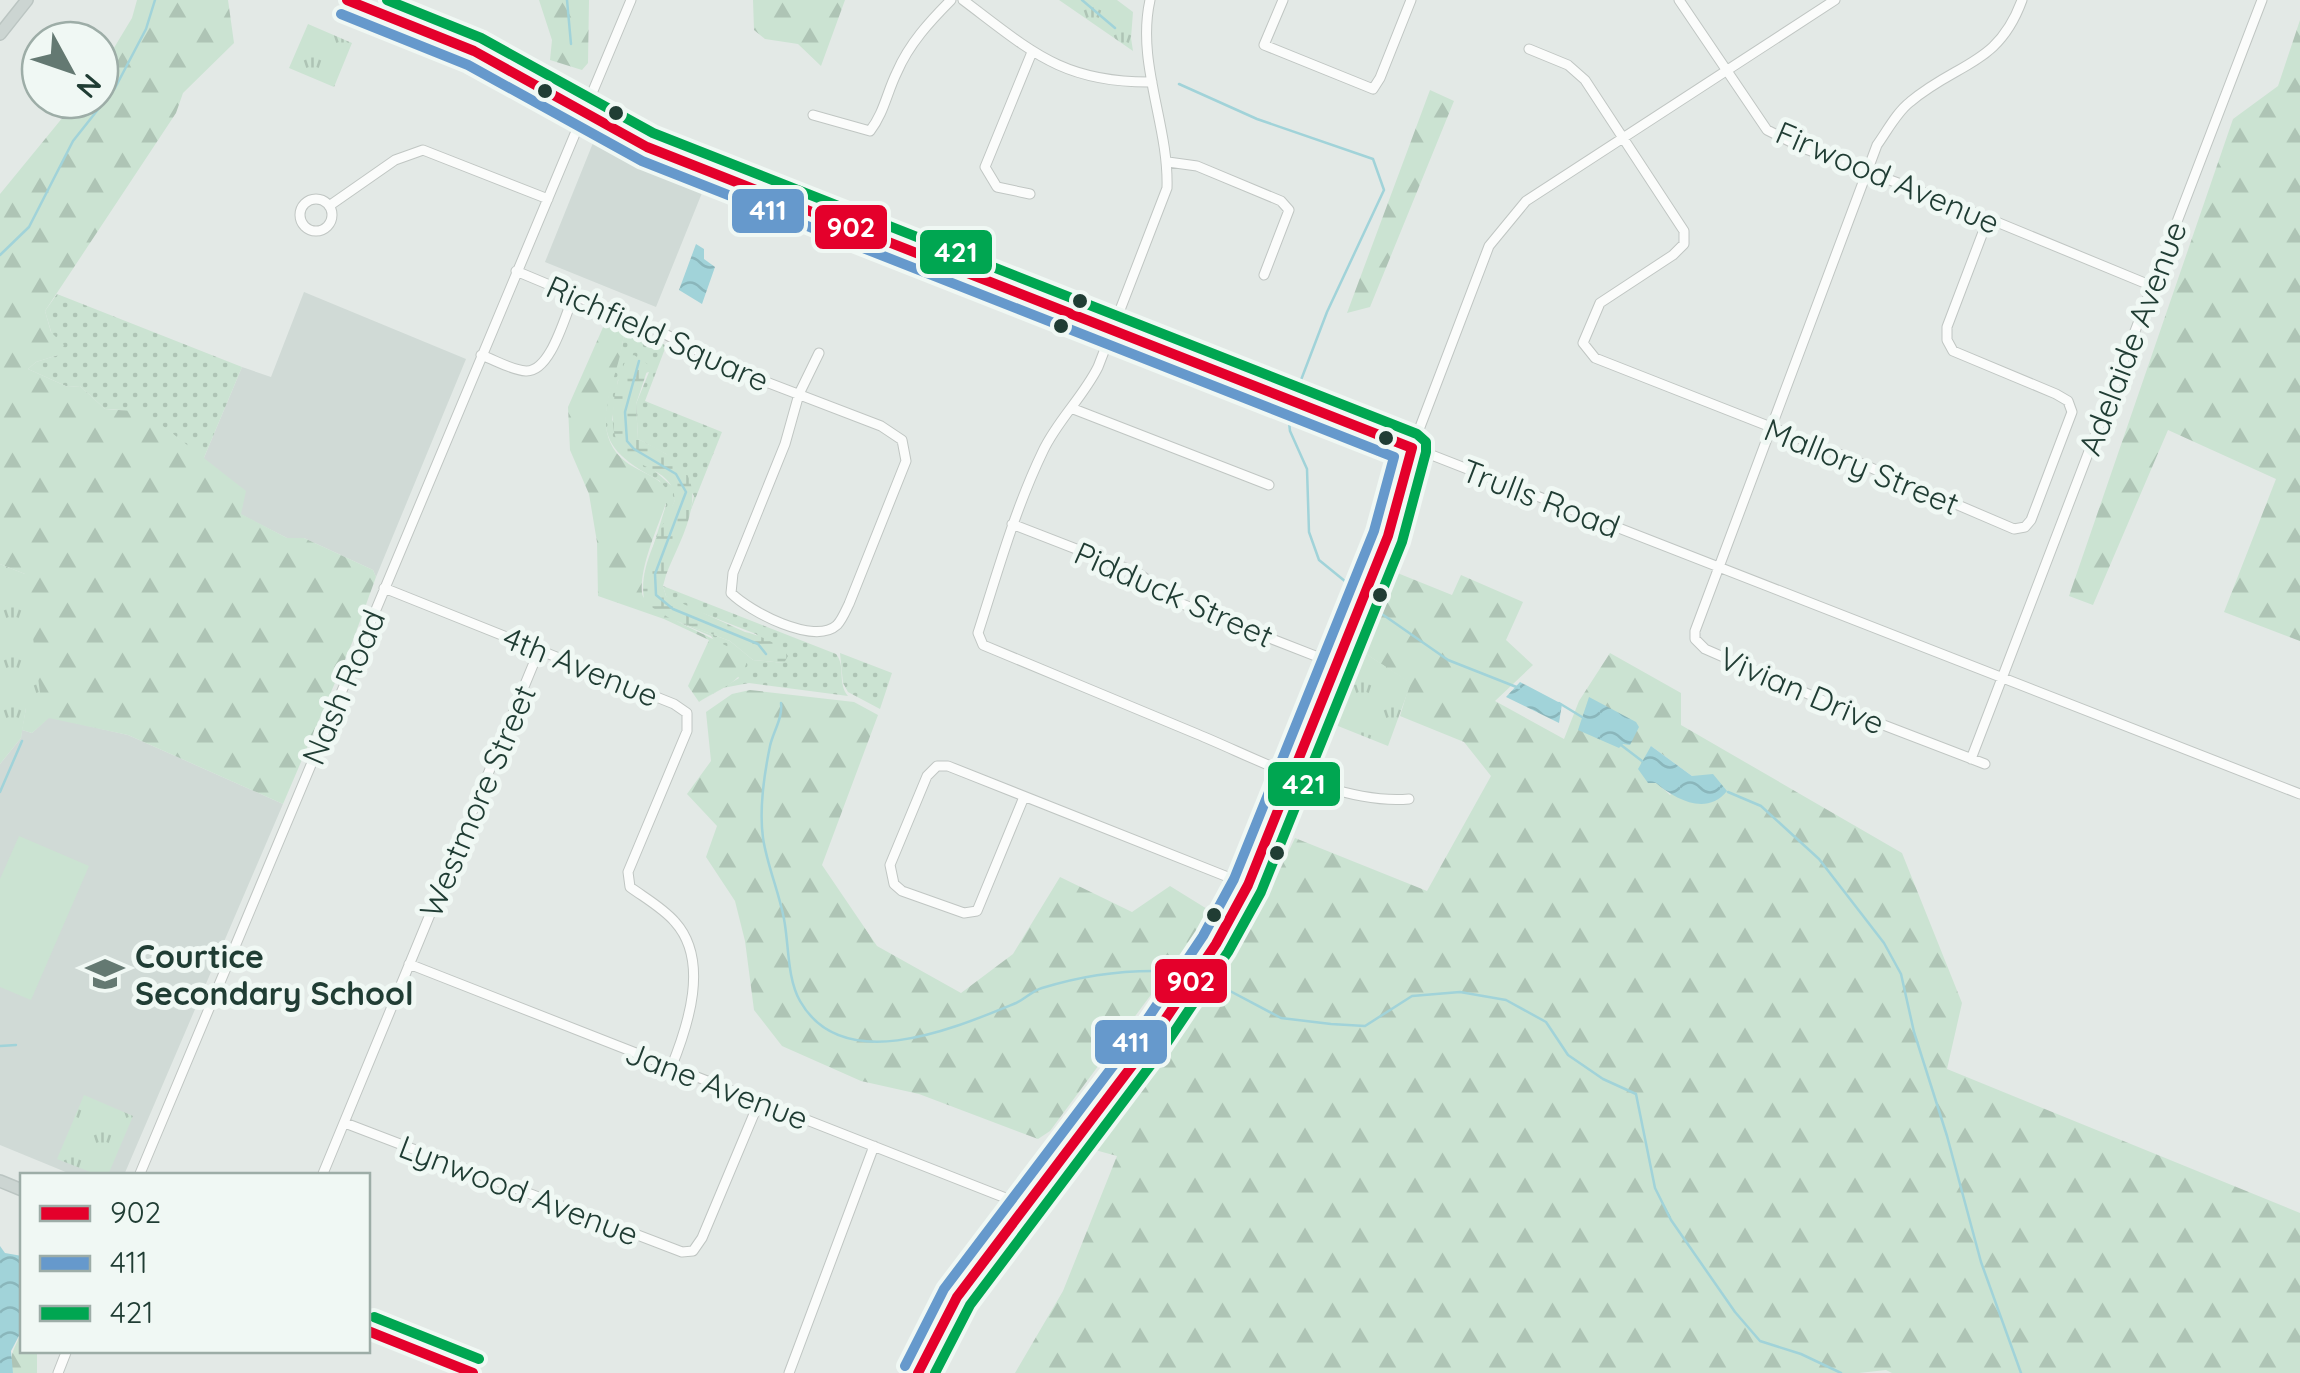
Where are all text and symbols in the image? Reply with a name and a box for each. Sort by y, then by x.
north arrow [20,20,120,120]
text: N [70,67,110,106]
unlabelled marker [535,81,555,101]
unlabelled marker [606,103,626,123]
street label: Firwood Avenue [1770,112,2006,242]
line badge: 411 [730,187,806,235]
text: 411 [749,192,787,227]
line badge: 902 [813,203,889,251]
text: 902 [826,209,876,244]
street label: Adelaide Avenue [2069,215,2195,461]
line badge: 421 [918,228,994,276]
text: 421 [934,234,978,269]
street label: Richfield Square [541,266,775,400]
unlabelled marker [1070,291,1090,311]
unlabelled marker [1051,316,1071,336]
street label: Mallory Street [1759,409,1965,523]
unlabelled marker [1376,428,1396,448]
street label: Trulls Road [1456,450,1626,546]
street label: Pidduck Street [1068,532,1280,656]
unlabelled marker [1370,585,1390,605]
street label: Nash Road [293,604,393,770]
street label: 4th Avenue [497,617,665,715]
street label: Vivian Drive [1713,637,1891,743]
street label: Westmore Street [410,679,544,923]
line badge: 421 [1266,760,1342,808]
text: 421 [1282,766,1326,801]
unlabelled marker [1267,843,1287,863]
unlabelled marker [1204,905,1224,925]
place label: Courtice Secondary School [135,936,414,1013]
school or university icon: Courtice Secondary School [84,953,126,995]
line badge: 902 [1153,957,1229,1005]
text: 902 [1166,963,1216,998]
line badge: 411 [1093,1018,1169,1066]
text: 411 [1112,1024,1150,1059]
street label: Jane Avenue [620,1032,814,1138]
street label: Lynwood Avenue [394,1126,644,1254]
legend [20,1173,370,1353]
text: 902 [110,1193,161,1231]
text: 411 [110,1243,148,1281]
text: 421 [110,1293,154,1331]

